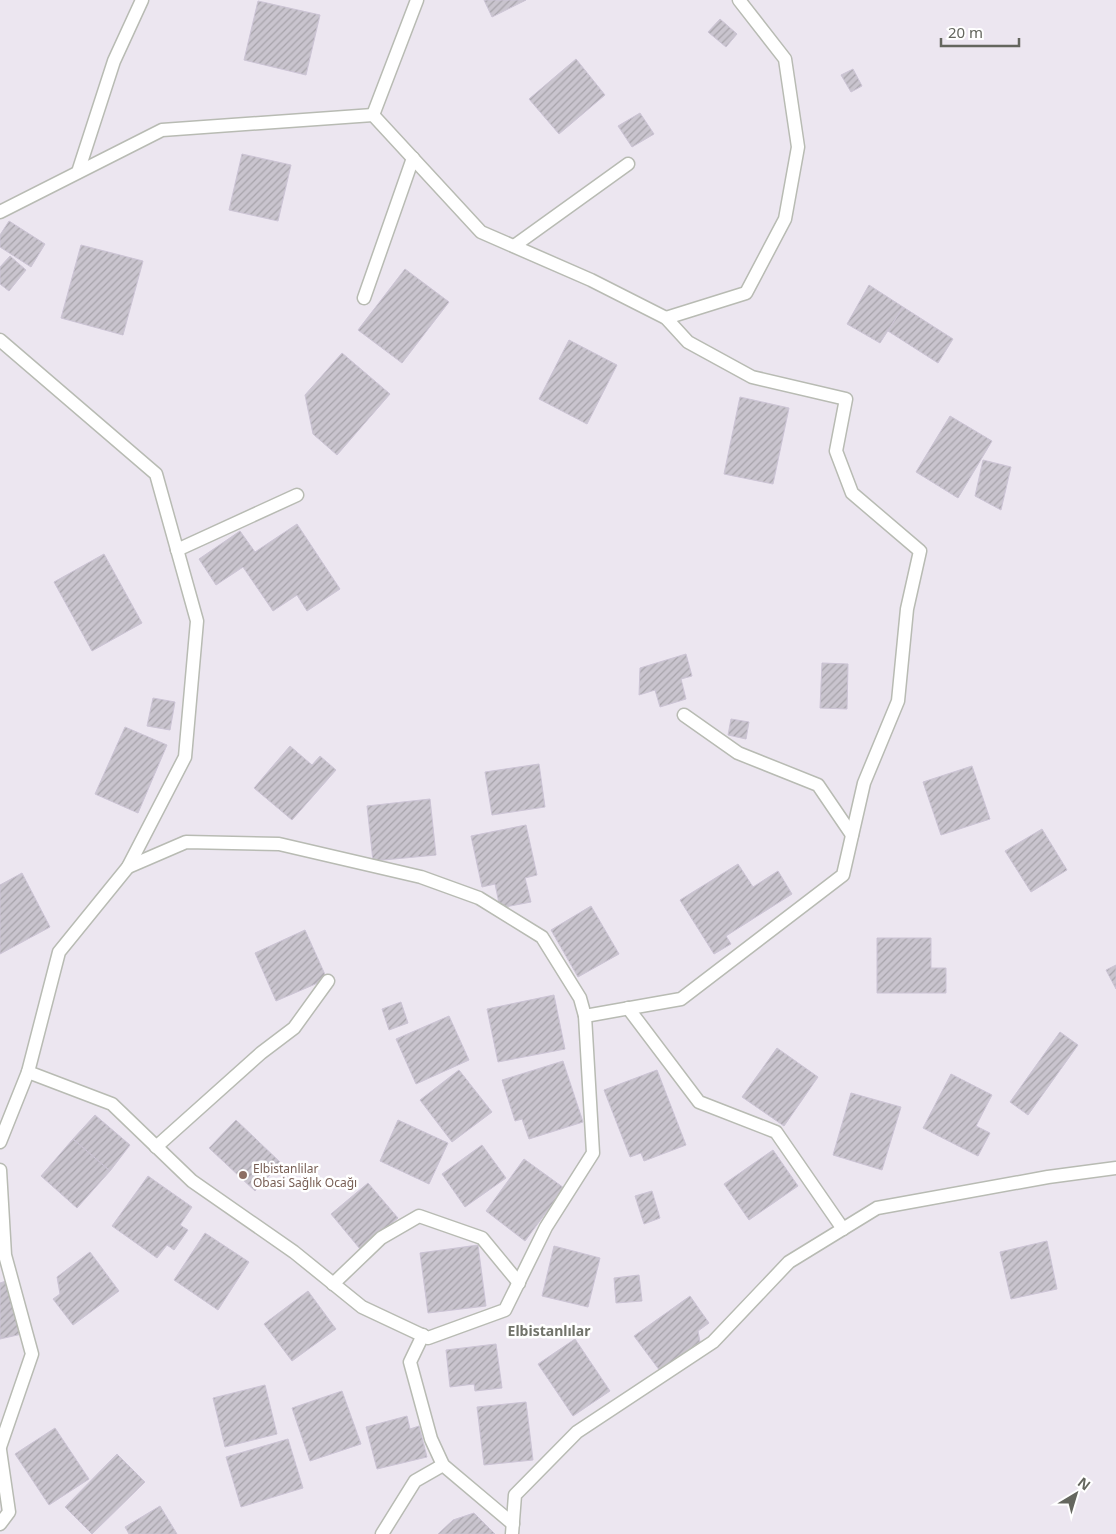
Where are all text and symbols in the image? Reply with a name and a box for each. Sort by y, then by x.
scale bar [941,15,1018,47]
text: 20 m [948,22,983,42]
place label: Elbistanlilar Obasi Sağlık Ocağı [253,1160,357,1191]
marker: Elbistanlilar Obasi Sağlık Ocağı [237,1169,249,1181]
district label: Elbistanlılar [508,1321,591,1340]
north arrow [1051,1469,1101,1519]
text: N [1074,1472,1095,1494]

